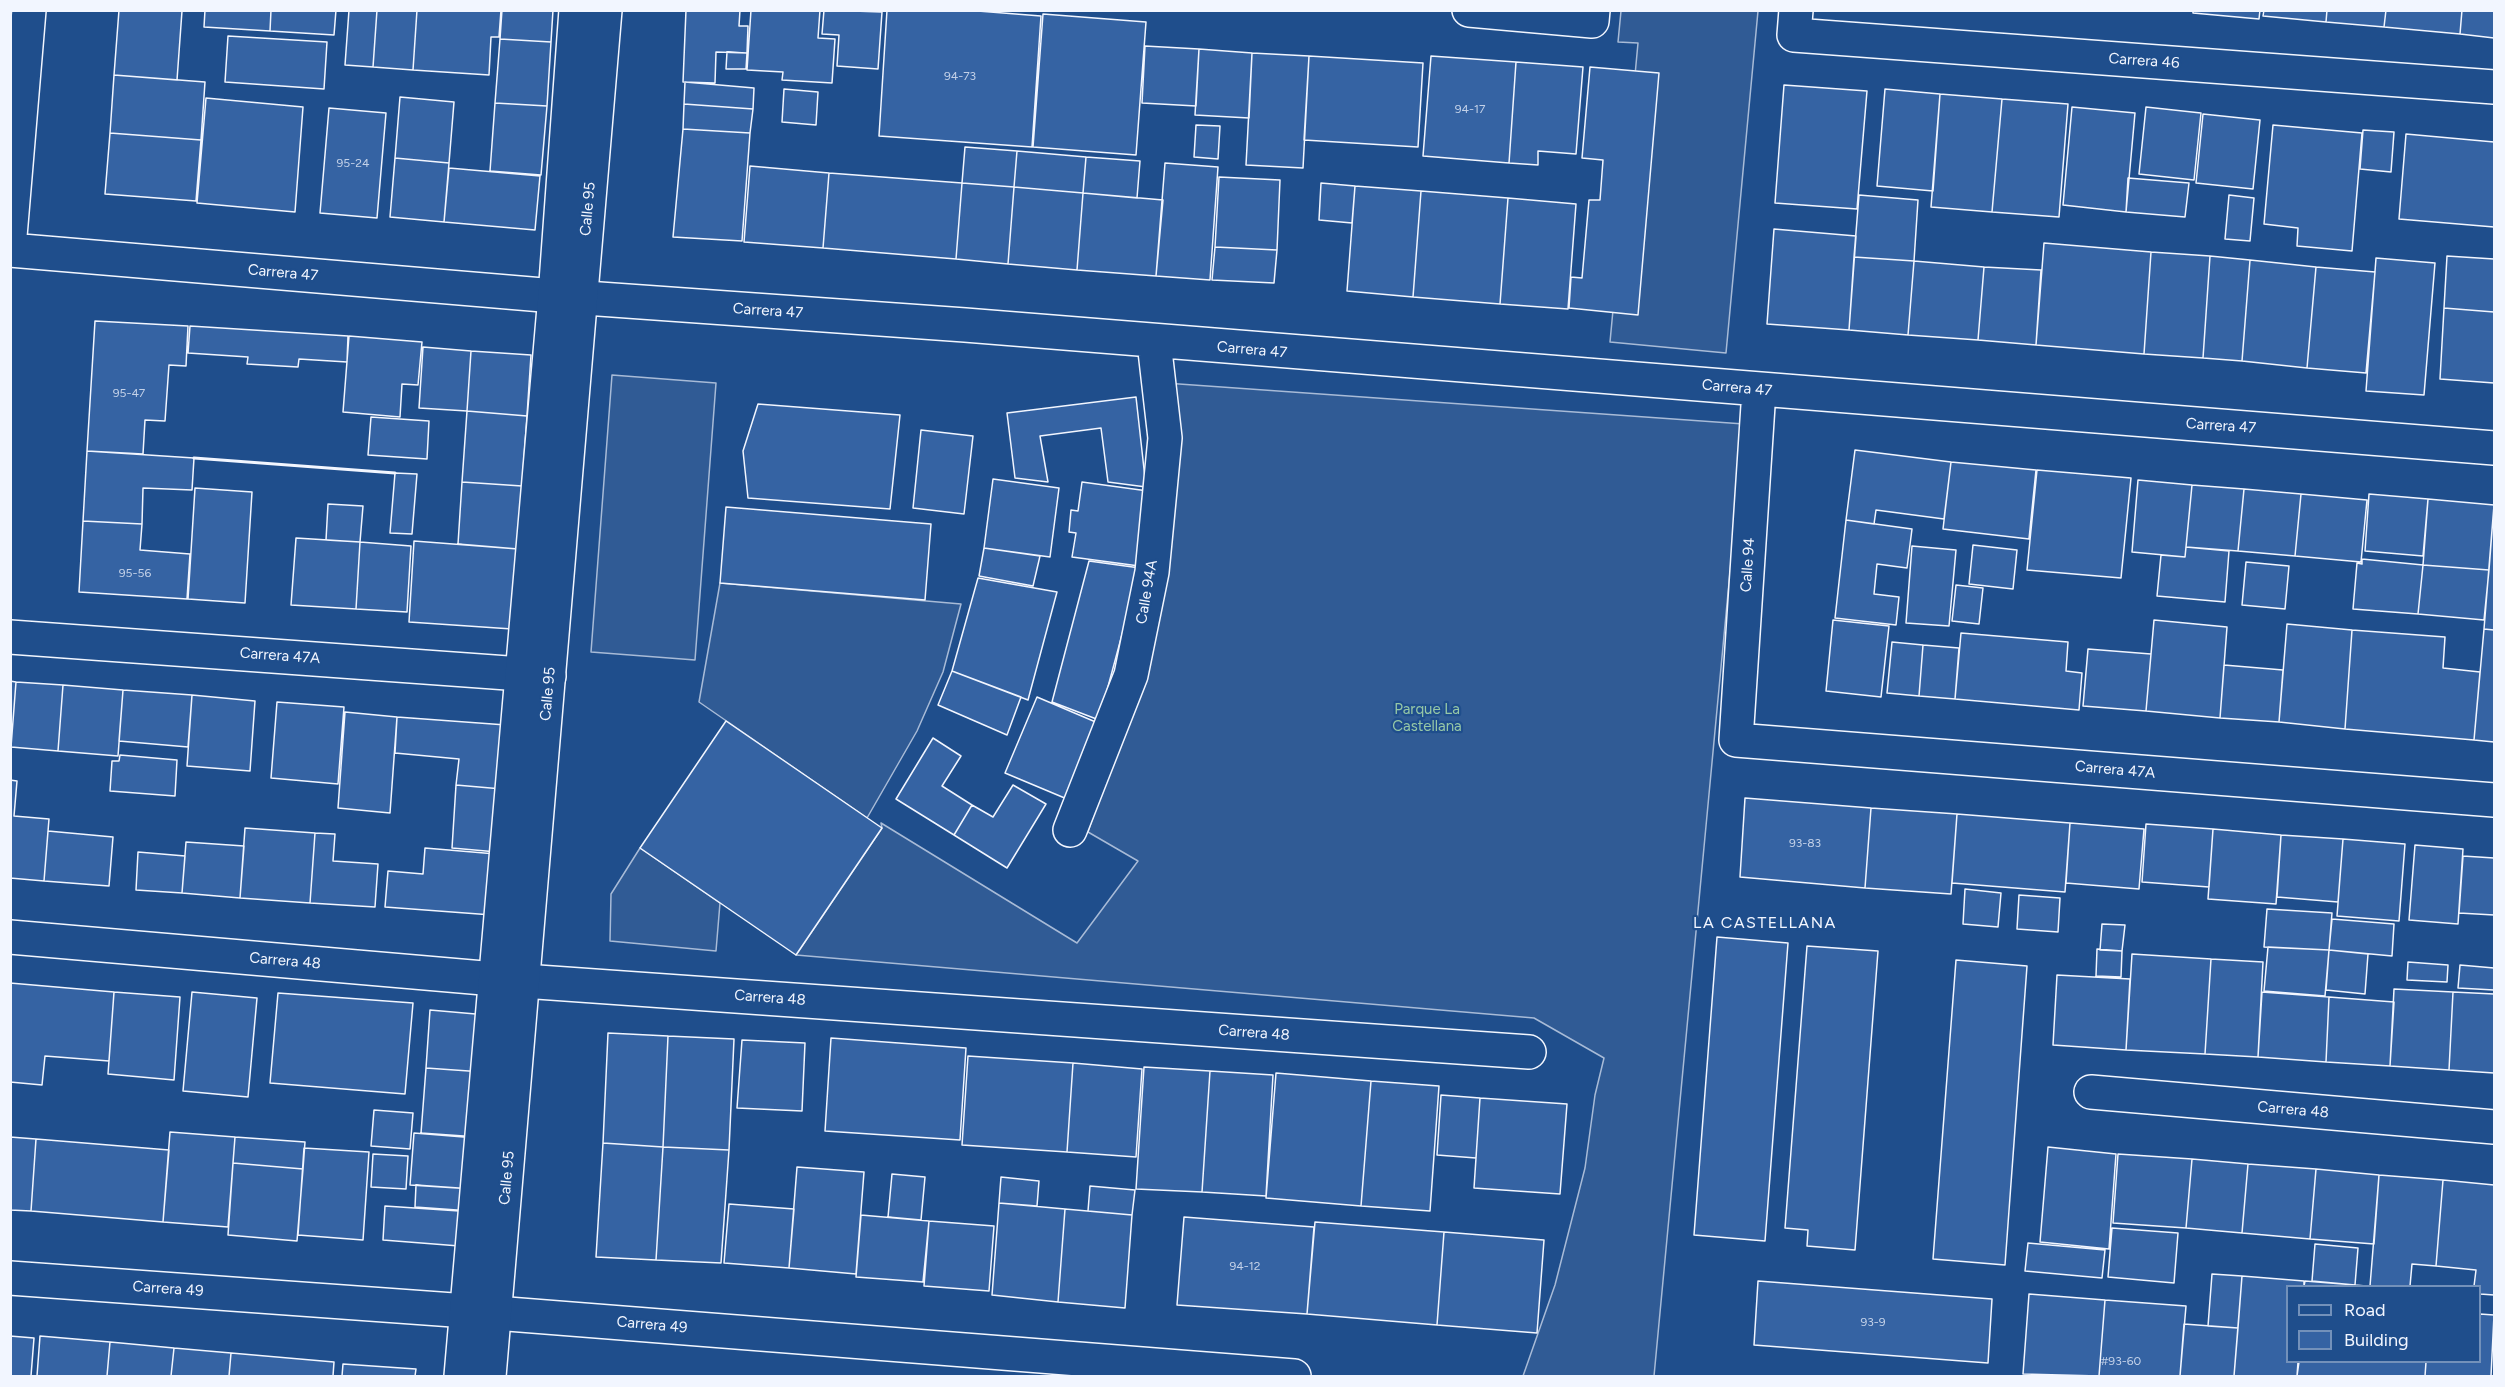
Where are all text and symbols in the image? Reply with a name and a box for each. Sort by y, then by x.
street label: Carrera 46 [2108,50,2180,72]
house number: 94-73 [944,69,976,83]
house number: 94-17 [1455,102,1485,116]
house number: 95-24 [337,156,369,170]
street label: Calle 95 [577,181,599,237]
street label: Carrera 47 [247,261,319,285]
street label: Carrera 47 [732,300,804,322]
street label: Carrera 47 [1216,338,1288,362]
street label: Carrera 47 [1701,376,1773,400]
house number: 95-47 [113,386,145,400]
street label: Carrera 47 [2185,415,2257,437]
street label: Calle 94 [1737,537,1759,593]
street label: Calle 94A [1133,558,1161,626]
house number: 95-56 [119,566,151,580]
street label: Carrera 47A [239,644,321,668]
street label: Calle 95 [537,666,559,722]
park label: Parque La Castellana [1392,701,1462,736]
street label: Carrera 47A [2074,758,2156,782]
house number: 93-83 [1789,836,1821,850]
district label: LA CASTELLANA [1693,913,1837,933]
street label: Carrera 48 [248,949,322,973]
street label: Carrera 48 [734,987,806,1009]
street label: Carrera 48 [1218,1022,1290,1044]
street label: Carrera 48 [2256,1098,2330,1122]
street label: Calle 95 [496,1150,518,1206]
house number: 94-12 [1230,1259,1260,1273]
street label: Carrera 49 [132,1278,204,1300]
legend [2286,1285,2481,1363]
text: Road [2344,1299,2385,1321]
street label: Carrera 49 [616,1313,688,1337]
house number: 93-9 [1860,1315,1886,1329]
text: Building [2344,1329,2409,1351]
house number: #93-60 [2101,1354,2141,1368]

